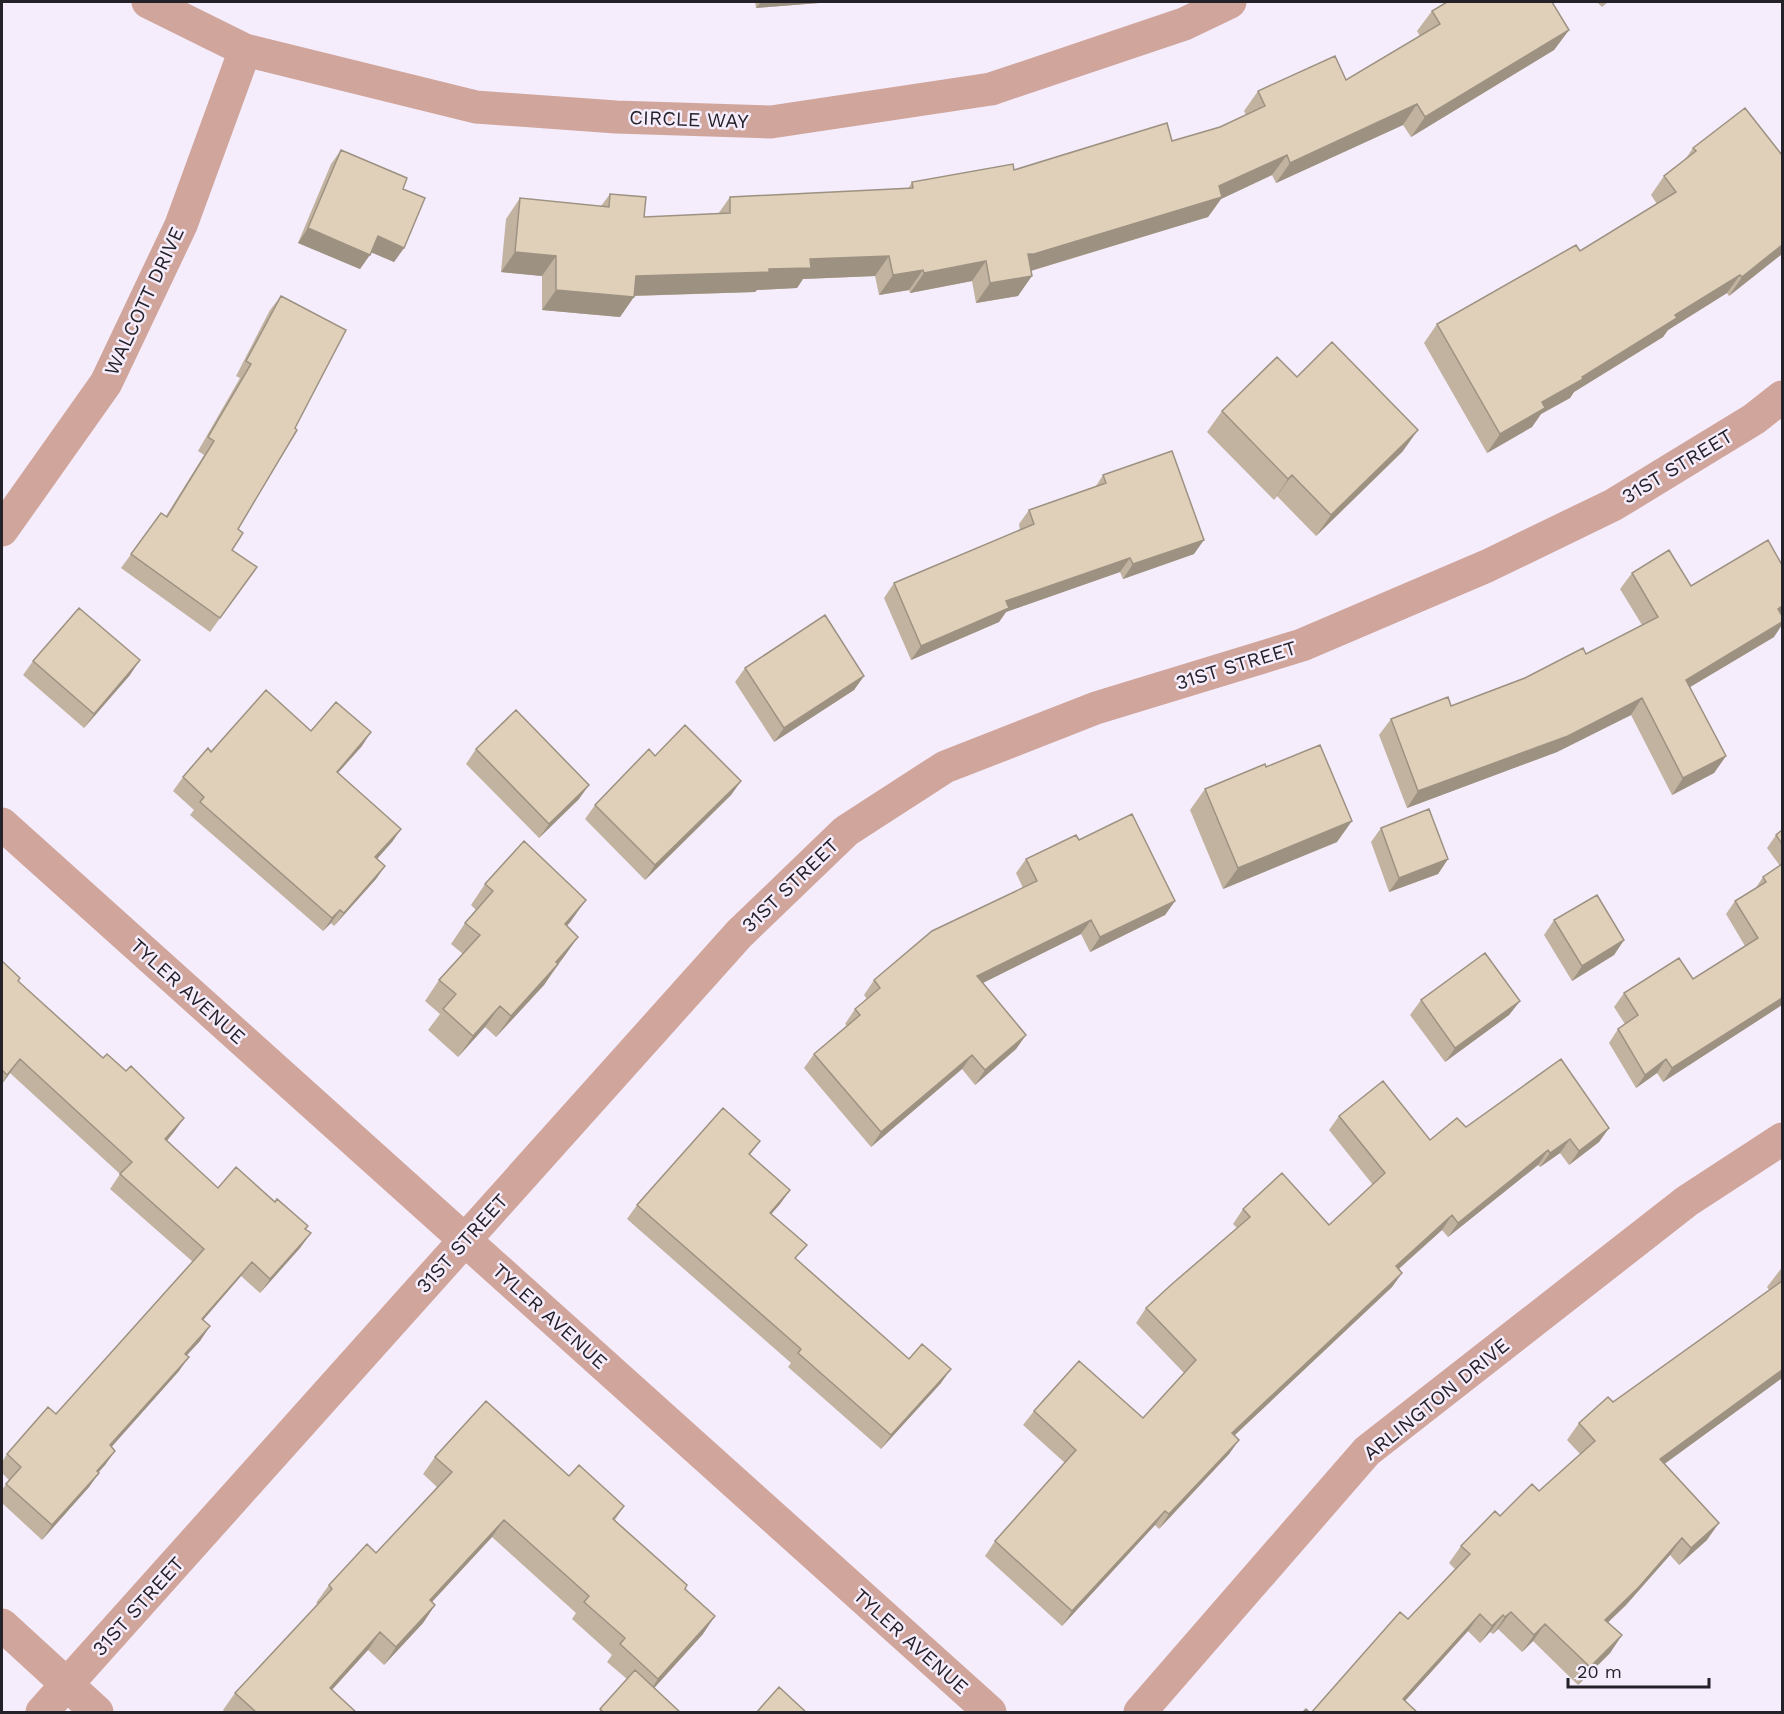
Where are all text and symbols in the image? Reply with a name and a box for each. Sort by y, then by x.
street label: CIRCLE WAY [629,105,750,133]
street label: WALCOTT DRIVE [99,223,189,379]
street label: 31ST STREET [1617,423,1737,509]
street label: 31ST STREET [1173,635,1299,695]
street label: 31ST STREET [737,833,843,937]
street label: TYLER AVENUE [126,933,250,1049]
street label: 31ST STREET [411,1188,513,1298]
street label: TYLER AVENUE [488,1258,612,1374]
street label: ARLINGTON DRIVE [1358,1333,1514,1465]
street label: 31ST STREET [87,1551,189,1661]
street label: TYLER AVENUE [849,1583,973,1699]
scale bar [1568,1651,1709,1689]
text: 20 m [1577,1661,1622,1682]

